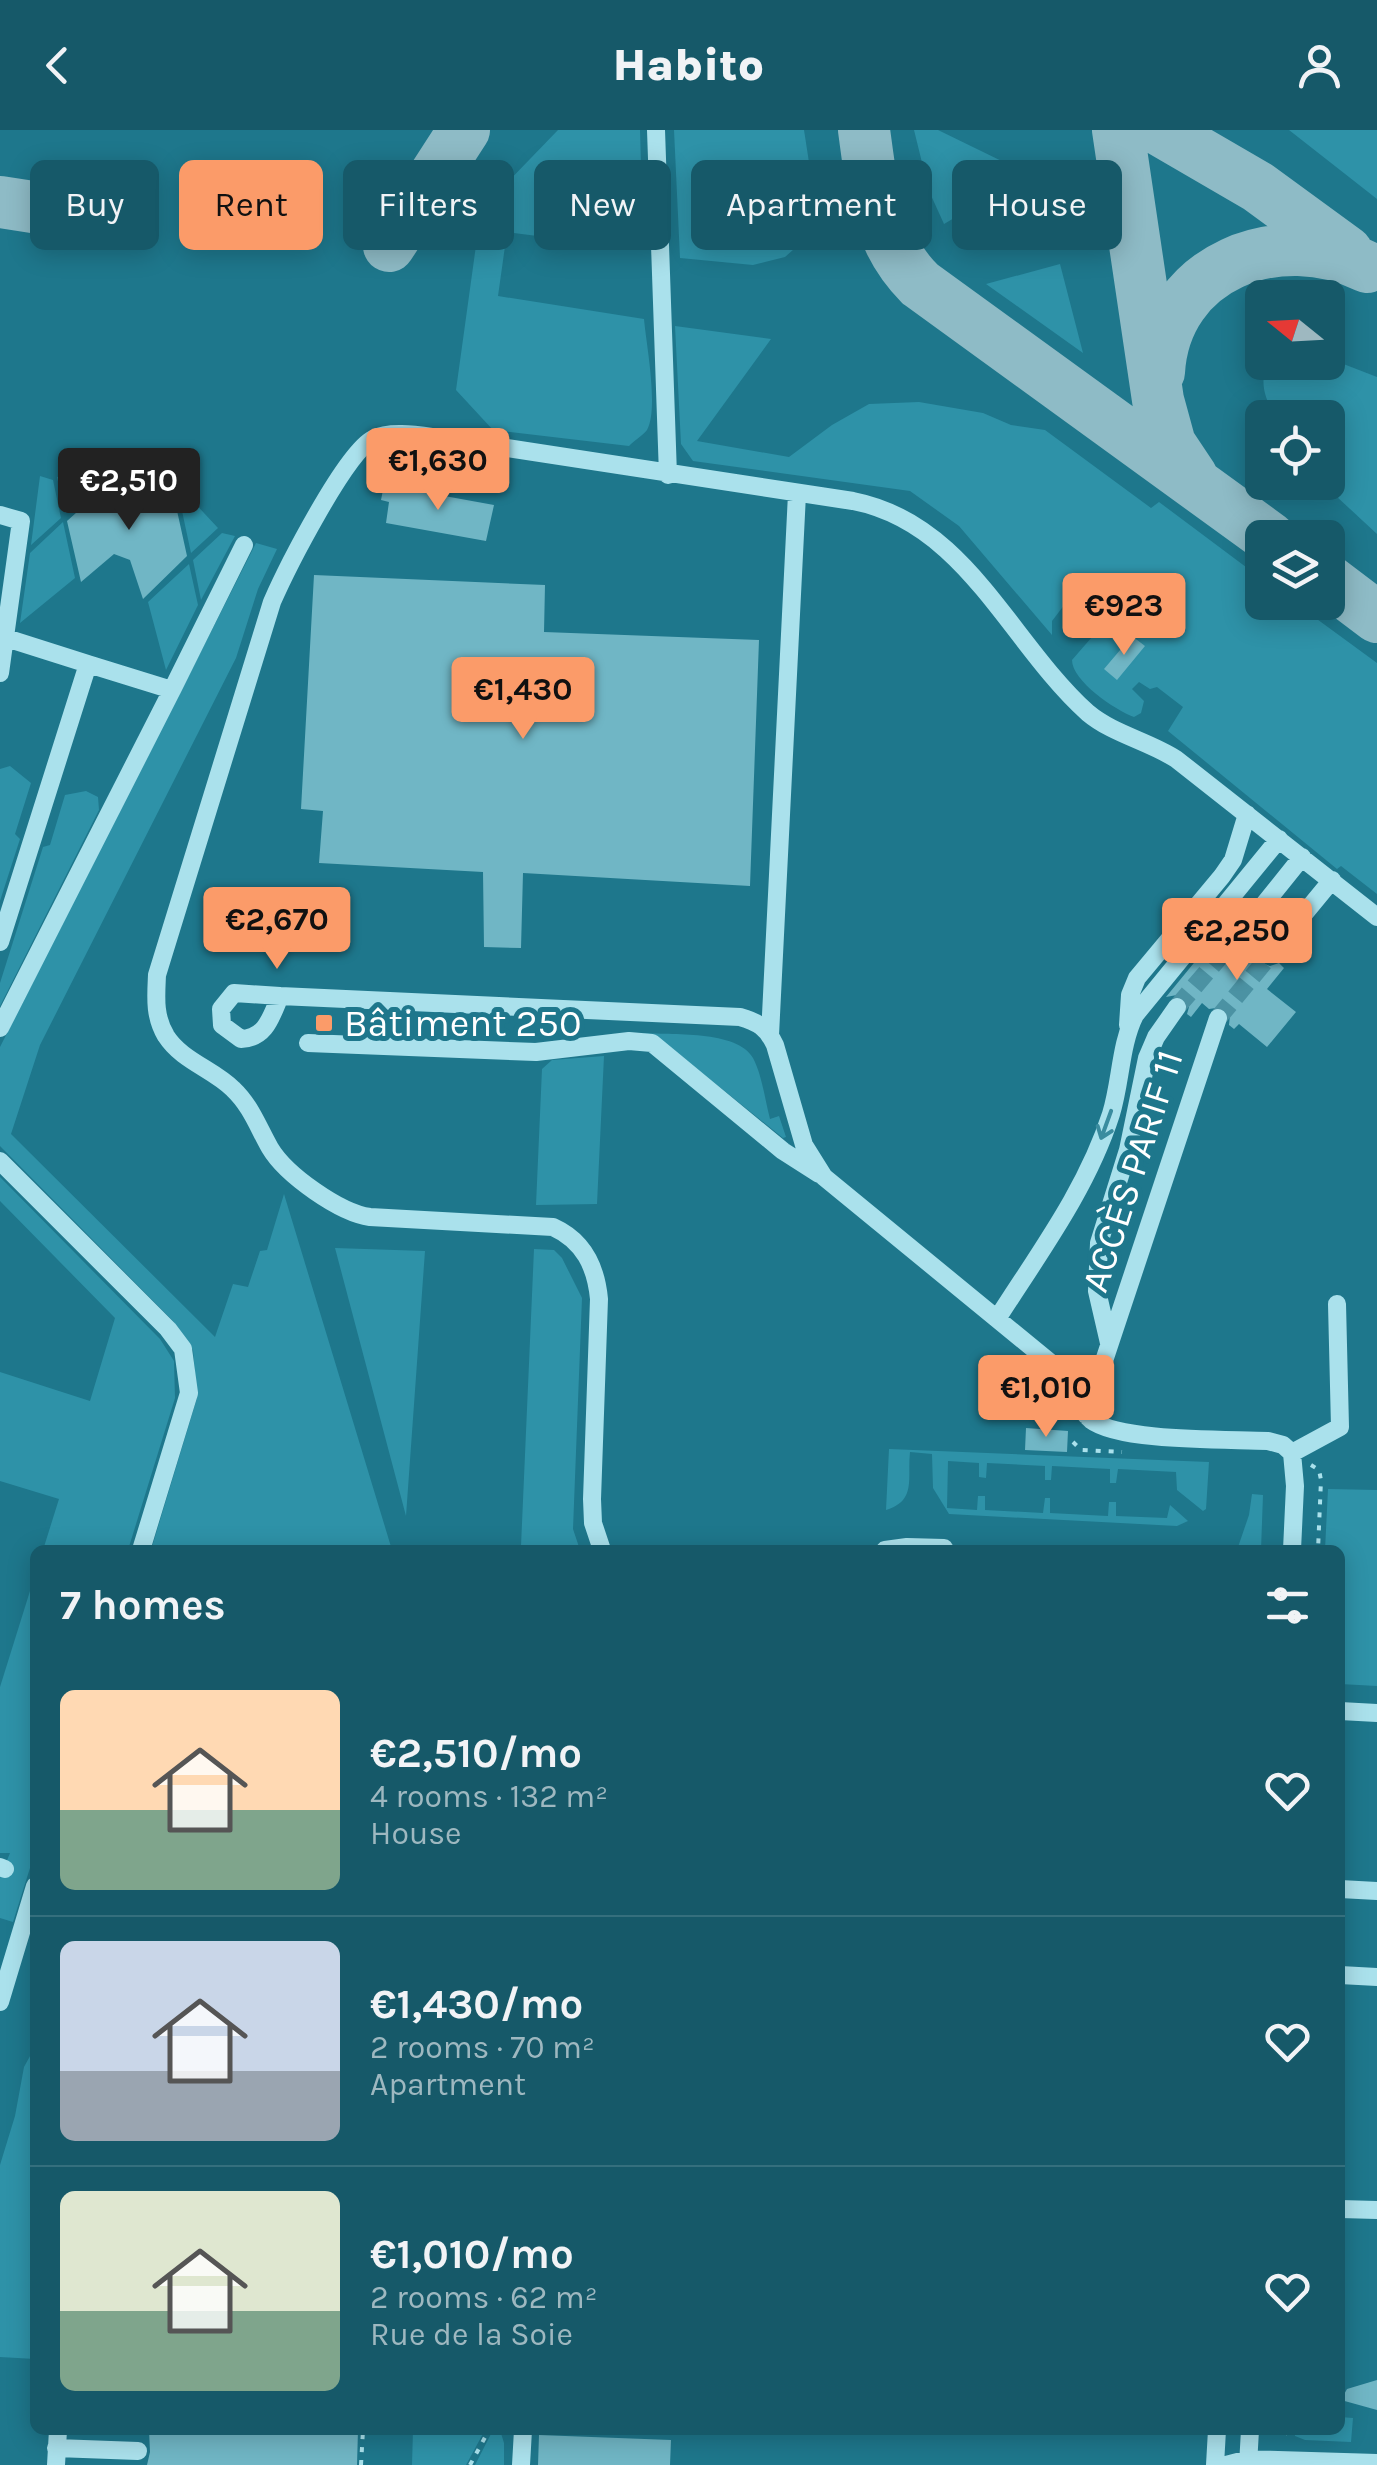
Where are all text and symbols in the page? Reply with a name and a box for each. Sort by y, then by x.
icon: back [30,38,85,93]
icon: person [1292,38,1347,93]
text: Habito [613,39,764,91]
chip: Buy [30,160,159,250]
chip: Rent [179,160,323,250]
chip: Filters [343,160,514,250]
chip: New [534,160,671,250]
chip: Apartment [691,160,932,250]
chip: House [952,160,1122,250]
north arrow [1245,280,1345,380]
map controls [1245,280,1345,620]
button: locate [1245,400,1345,500]
pin: €1,630 [357,428,519,513]
text: €1,630 [388,442,488,479]
pin: €2,510 [48,448,210,533]
text: €2,510 [80,462,178,499]
button: layers [1245,520,1345,620]
pin: €923 [1065,573,1183,658]
text: €923 [1084,587,1164,624]
pin: €1,430 [442,657,604,742]
text: €1,430 [474,671,572,708]
pin: €2,670 [196,887,358,972]
pin: €2,250 [1156,898,1318,983]
text: €2,670 [225,901,329,938]
text: €2,250 [1184,912,1290,949]
place label: Bâtiment 250 [344,1001,581,1046]
marker: Bâtiment 250 [313,1012,335,1034]
street label: ACCÈS PARIF 11 [1071,1044,1193,1298]
one-way arrow [1096,1109,1114,1140]
pin: €1,010 [965,1355,1127,1440]
text: €1,010 [1000,1369,1092,1406]
icon: filters [1260,1578,1315,1633]
text: 7 homes [60,1580,226,1630]
text: €2,510/mo [370,1728,582,1778]
icon: home [140,1730,260,1850]
icon: heart [1260,1763,1315,1818]
text: 4 rooms · 132 m² [370,1778,608,1815]
text: House [370,1815,462,1852]
text: €1,430/mo [370,1979,583,2029]
icon: home [140,1981,260,2101]
icon: heart [1260,2014,1315,2069]
text: 2 rooms · 70 m² [370,2029,595,2066]
text: Apartment [370,2066,526,2103]
text: €1,010/mo [370,2229,574,2279]
icon: home [140,2231,260,2351]
icon: heart [1260,2264,1315,2319]
text: 2 rooms · 62 m² [370,2279,598,2316]
text: Rue de la Soie [370,2316,573,2353]

